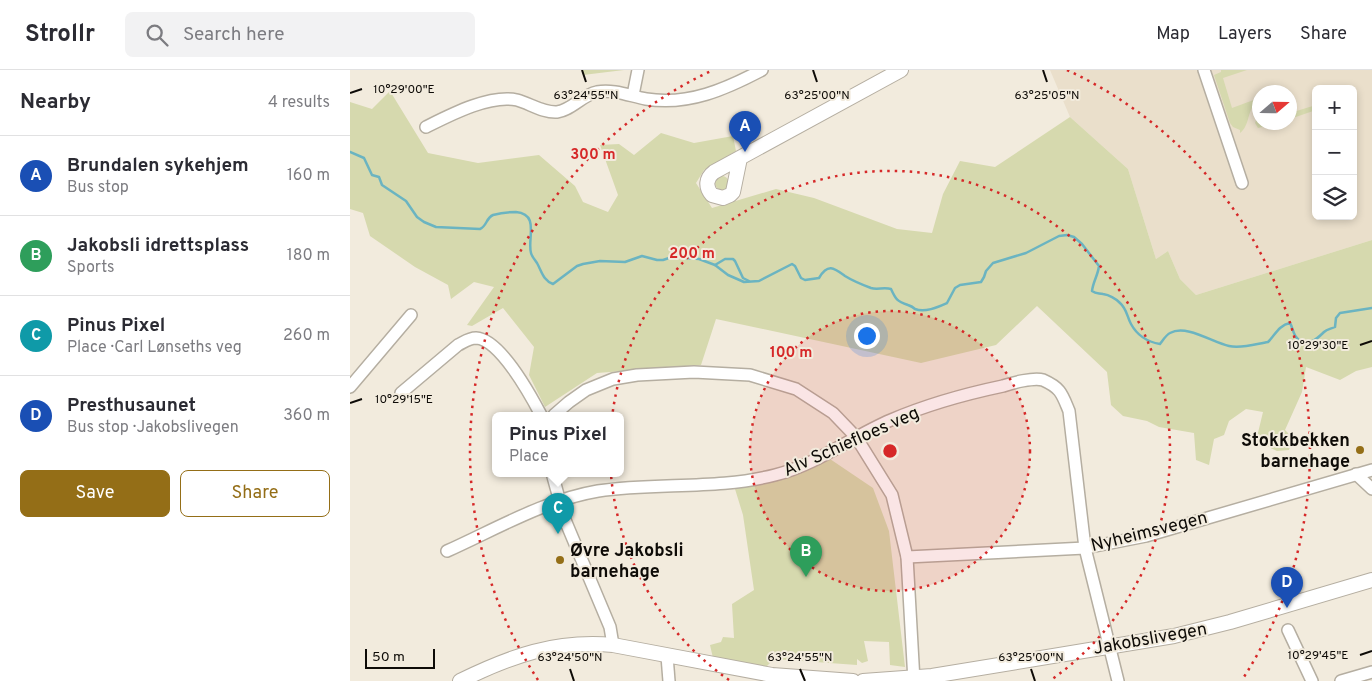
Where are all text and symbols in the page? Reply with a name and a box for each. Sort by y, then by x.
search box [125,12,475,57]
text: Strollr [25,20,95,50]
icon: search [143,21,171,49]
text: Search here [183,23,284,47]
text: Map [1156,23,1190,46]
text: Layers [1218,23,1272,46]
text: Share [1300,23,1347,46]
text: 10°29'00"E [373,82,435,98]
north arrow [1252,85,1297,130]
map controls [1312,85,1357,220]
button: + [1312,85,1357,130]
text: 63°24'55"N [554,88,618,104]
text: 63°25'00"N [784,88,850,104]
text: 63°25'05"N [1014,88,1080,104]
text: Nearby [20,89,91,116]
text: 4 results [268,93,330,113]
pin: A [729,111,761,152]
button: − [1312,130,1357,175]
text: 300 m [570,146,616,165]
text: Brundalen sykehjem [67,154,249,178]
text: A [30,166,42,186]
text: 160 m [287,166,330,186]
button: layers [1312,175,1357,220]
text: Bus stop [67,178,129,198]
text: Jakobsli idrettsplass [67,234,249,258]
text: 200 m [669,245,715,264]
text: B [30,246,42,266]
text: 180 m [287,246,330,266]
text: Sports [67,258,115,278]
text: Pinus Pixel [67,314,165,338]
your location [854,323,880,349]
text: C [31,326,41,346]
text: 260 m [283,326,330,346]
text: Place · Carl Lønseths veg [67,338,242,358]
text: 10°29'30"E [1288,338,1349,354]
text: 100 m [770,344,812,363]
text: 10°29'15"E [375,392,433,408]
text: Presthusaunet [67,394,196,418]
street label: Alv Schiefloes veg [780,402,923,483]
text: D [30,406,42,426]
text: 360 m [283,406,330,426]
popup [492,412,624,477]
text: Bus stop · Jakobslivegen [67,418,239,438]
text: Pinus Pixel [509,423,607,447]
place label: Stokkbekken barnehage [1241,430,1350,474]
centre of rings [881,442,899,460]
marker: Stokkbekken barnehage [1354,444,1366,456]
text: Place [509,447,549,467]
button: Save [20,470,170,517]
button: Share [180,470,330,517]
pin: C [542,493,574,534]
street label: Nyheimsvegen [1089,507,1210,558]
pin: B [790,536,822,577]
place label: Øvre Jakobsli barnehage [570,540,684,584]
marker: Øvre Jakobsli barnehage [554,554,566,566]
pin: D [1271,567,1303,608]
street label: Jakobslivegen [1092,618,1209,661]
scale bar [365,646,435,669]
text: 10°29'45"E [1287,648,1349,664]
text: 50 m [372,649,405,666]
text: 63°24'50"N [537,650,603,666]
text: 63°24'55"N [768,650,832,666]
text: 63°25'00"N [998,650,1064,666]

